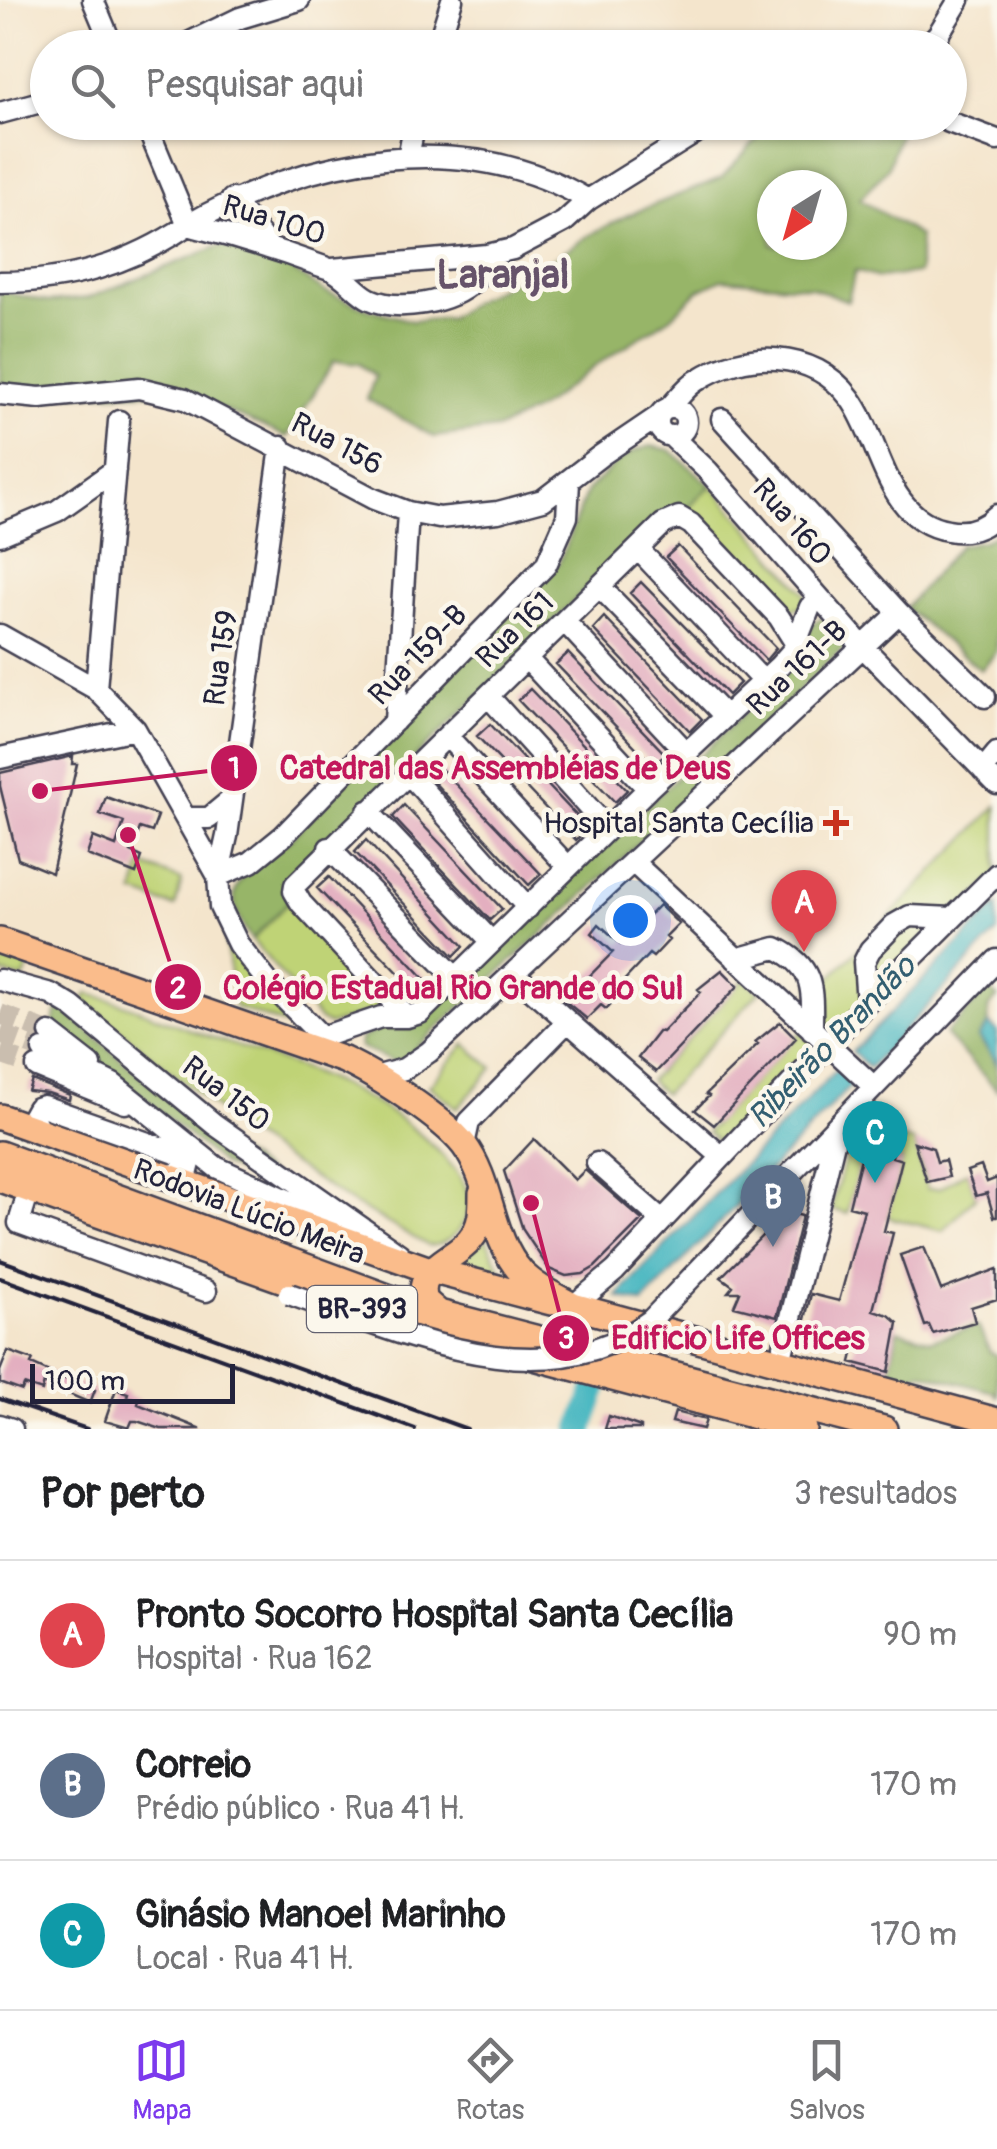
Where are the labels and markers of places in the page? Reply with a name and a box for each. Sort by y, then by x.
callout: Catedral das Assembléias de Deus [209,737,750,799]
place label: Hospital Santa Cecília [543,805,814,842]
marker: Hospital Santa Cecília [823,810,849,836]
pin: A [772,870,836,952]
callout: Colégio Estadual Rio Grande do Sul [153,956,704,1018]
pin: C [842,1100,908,1183]
pin: B [740,1164,806,1247]
callout: Edificio Life Offices [541,1307,884,1369]

